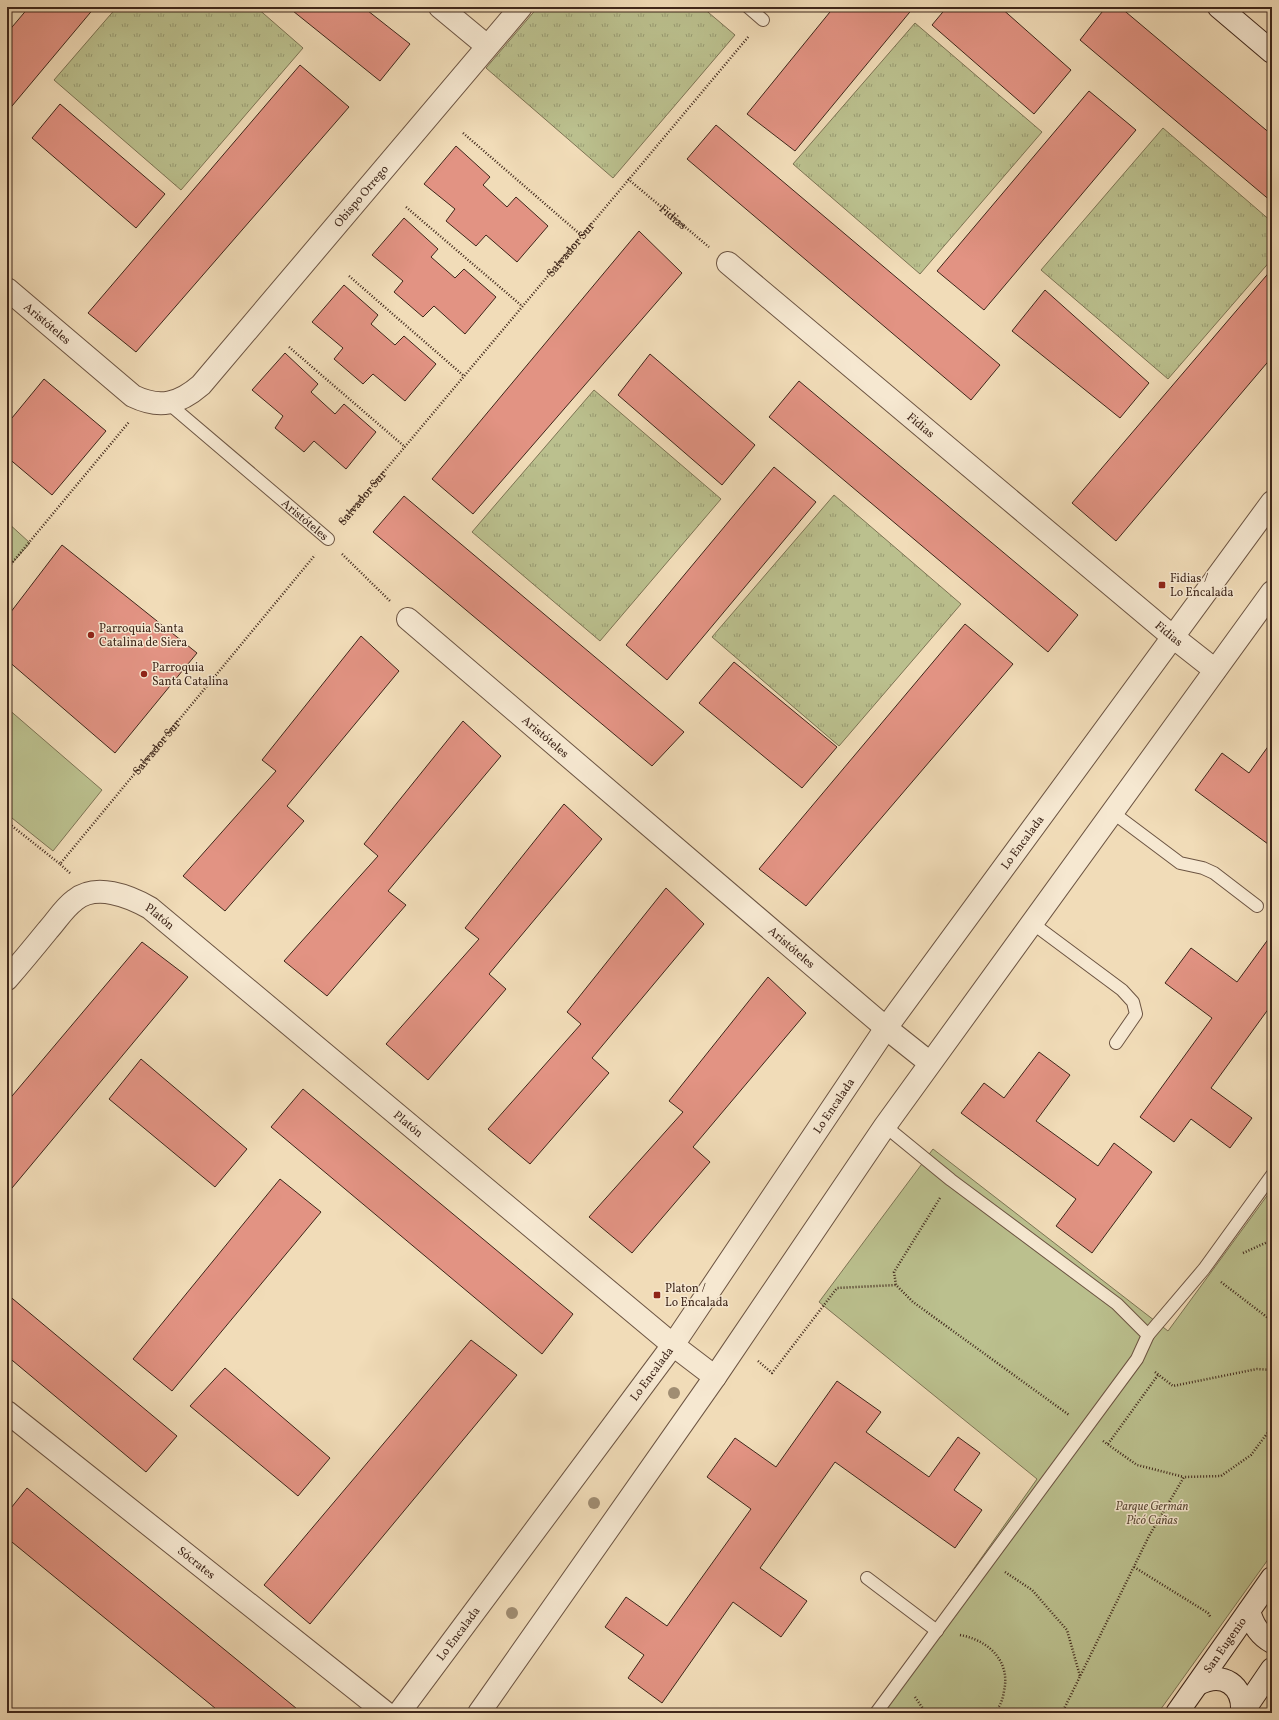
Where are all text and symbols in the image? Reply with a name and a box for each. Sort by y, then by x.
street label: Obispo Orrego [331,162,393,231]
street label: Fidias [655,201,690,234]
street label: Salvador Sur [543,219,599,281]
street label: Aristóteles [20,300,74,349]
street label: Fidias [903,410,937,442]
street label: Salvador Sur [335,467,391,529]
street label: Aristóteles [278,496,331,545]
place label: Fidias / Lo Encalada [1170,571,1234,601]
marker: Fidias / Lo Encalada [1157,580,1167,590]
street label: Fidias [1151,618,1186,651]
place label: Parroquia Santa Catalina de Siera [99,621,187,651]
marker: Parroquia Santa Catalina de Siera [86,630,96,640]
place label: Parroquia Santa Catalina [152,660,229,690]
marker: Parroquia Santa Catalina [139,669,149,679]
street label: Aristóteles [518,713,572,762]
street label: Salvador Sur [130,717,185,779]
street label: Lo Encalada [998,813,1048,873]
street label: Platón [142,900,177,934]
street label: Aristóteles [764,923,818,973]
street label: Lo Encalada [810,1075,859,1137]
street label: Platón [390,1108,426,1142]
place label: Platon / Lo Encalada [665,1281,729,1311]
marker: Platon / Lo Encalada [652,1290,662,1300]
street label: Lo Encalada [627,1344,678,1405]
park label: Parque Germán Picó Cañas [1115,1499,1189,1529]
street label: Sócrates [174,1543,218,1583]
street label: Lo Encalada [434,1604,484,1664]
street label: San Eugenio [1200,1614,1251,1677]

